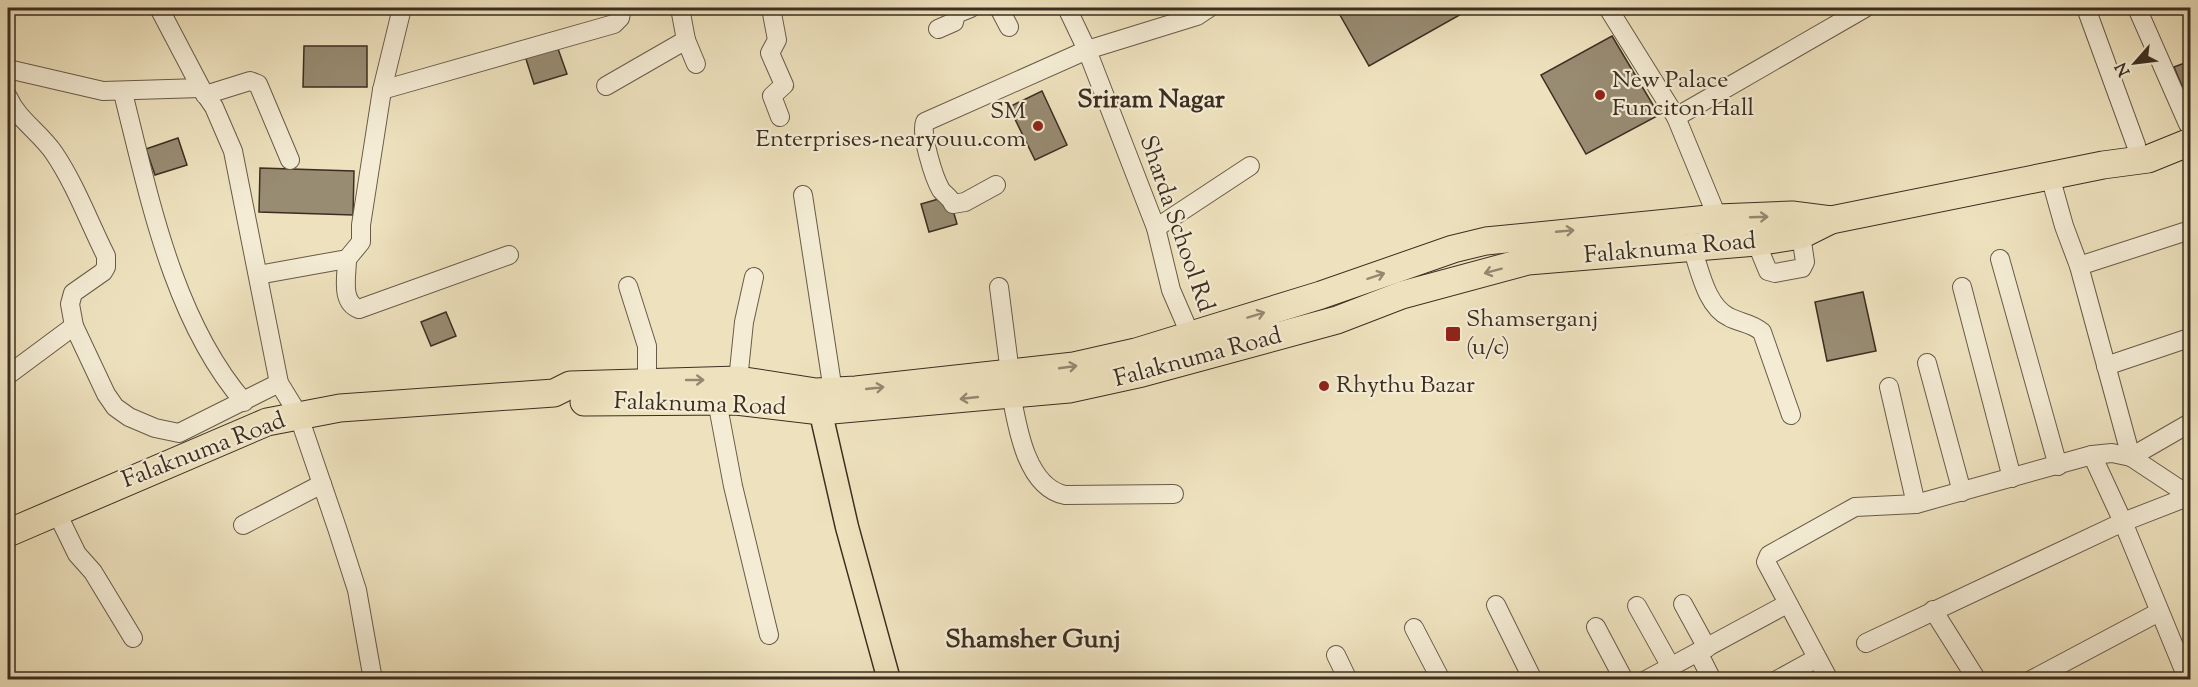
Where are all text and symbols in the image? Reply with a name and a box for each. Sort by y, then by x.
north arrow [2105,33,2165,93]
text: N [2111,58,2137,80]
place label: New Palace Funciton Hall [1612,64,1755,126]
district label: Sriram Nagar [1077,82,1225,119]
marker: New Palace Funciton Hall [1593,88,1607,102]
place label: SM Enterprises-nearyouu.com [755,95,1026,157]
marker: SM Enterprises-nearyouu.com [1031,119,1045,133]
street label: Sharda School Rd [1130,131,1222,317]
one-way arrow [1749,211,1769,222]
one-way arrow [1554,225,1574,236]
street label: Falaknuma Road [1583,225,1758,273]
one-way arrow [1484,265,1503,277]
one-way arrow [1366,270,1385,281]
place label: Shamserganj (u/c) [1466,303,1598,365]
one-way arrow [1246,309,1265,320]
street label: Falaknuma Road [1110,319,1286,397]
marker: Shamserganj (u/c) [1444,325,1462,343]
one-way arrow [1058,361,1078,372]
place label: Rhythu Bazar [1336,369,1475,403]
one-way arrow [684,374,704,386]
marker: Rhythu Bazar [1317,379,1331,393]
one-way arrow [864,382,884,393]
street label: Falaknuma Road [613,385,787,425]
one-way arrow [960,393,980,404]
street label: Falaknuma Road [117,404,291,498]
district label: Shamsher Gunj [945,622,1121,659]

